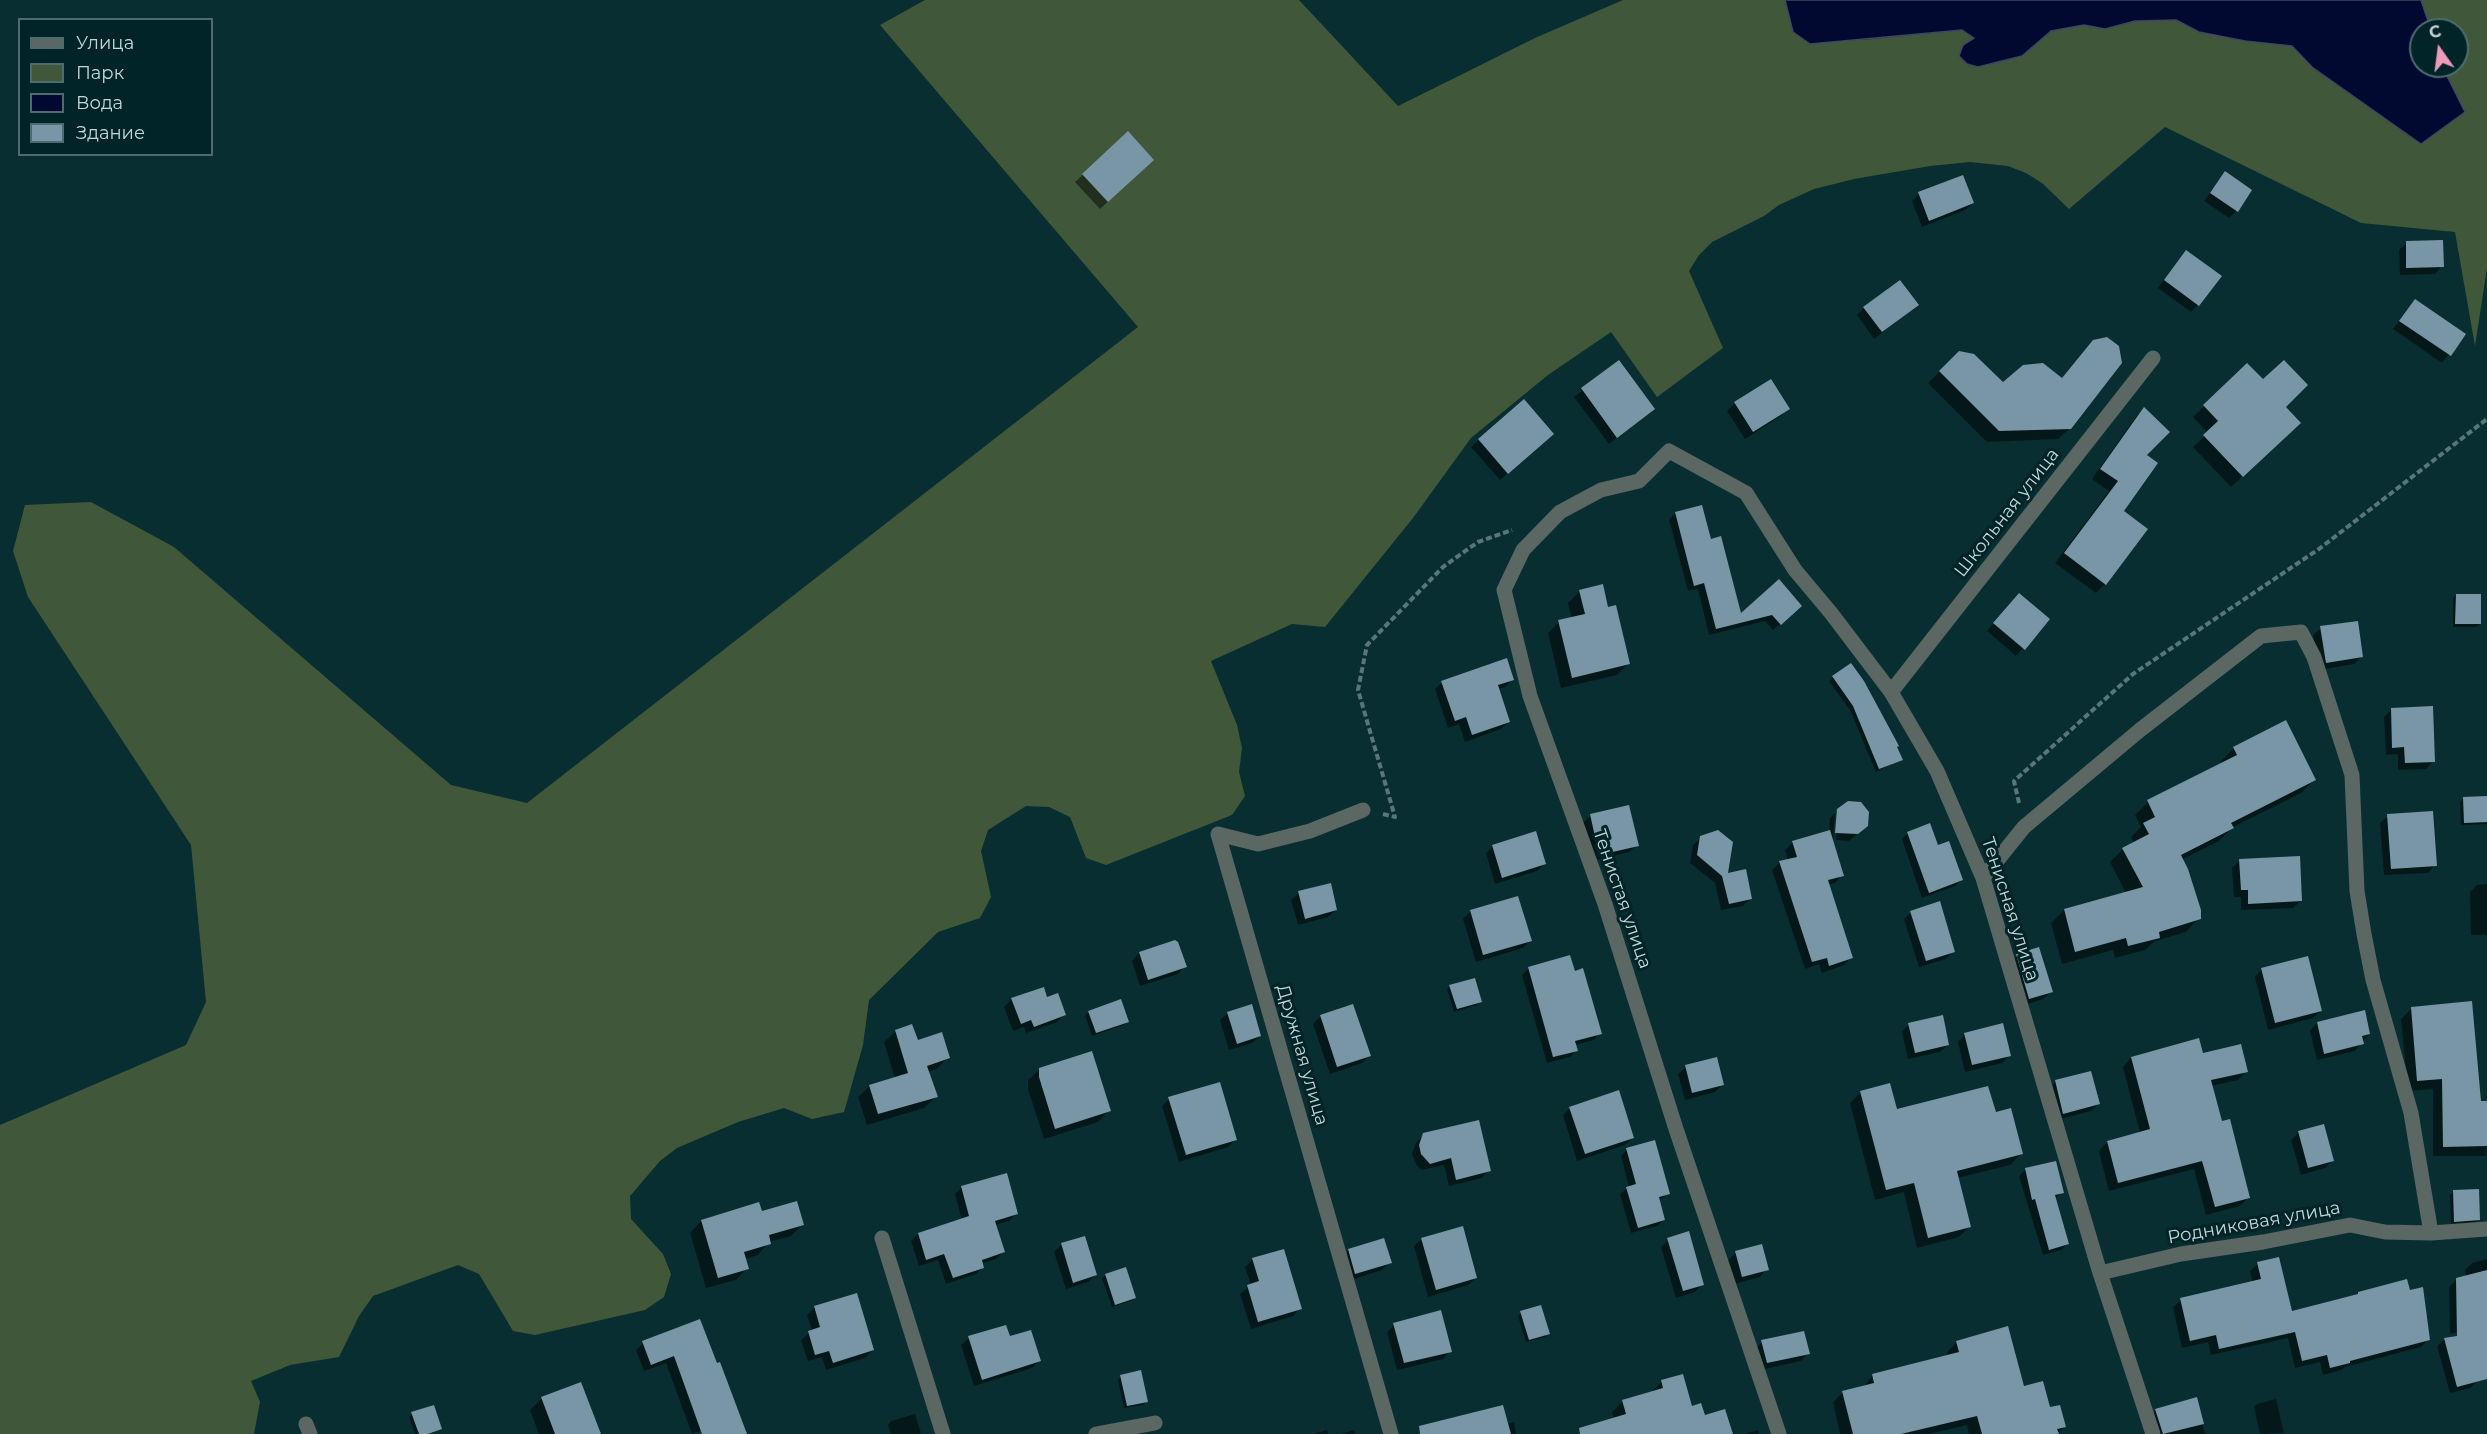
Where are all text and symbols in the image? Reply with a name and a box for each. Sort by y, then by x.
legend [18,18,213,156]
north arrow [2409,18,2469,78]
text: С [2427,21,2443,43]
text: Улица [76,32,134,54]
text: Парк [76,62,124,84]
text: Вода [76,92,123,114]
text: Здание [76,122,145,144]
street label: Школьная улица [1950,444,2064,582]
street label: Тенистая улица [1588,826,1656,972]
street label: Тенисная улица [1977,834,2043,984]
street label: Дружная улица [1272,982,1332,1128]
street label: Родниковая улица [2166,1197,2342,1249]

